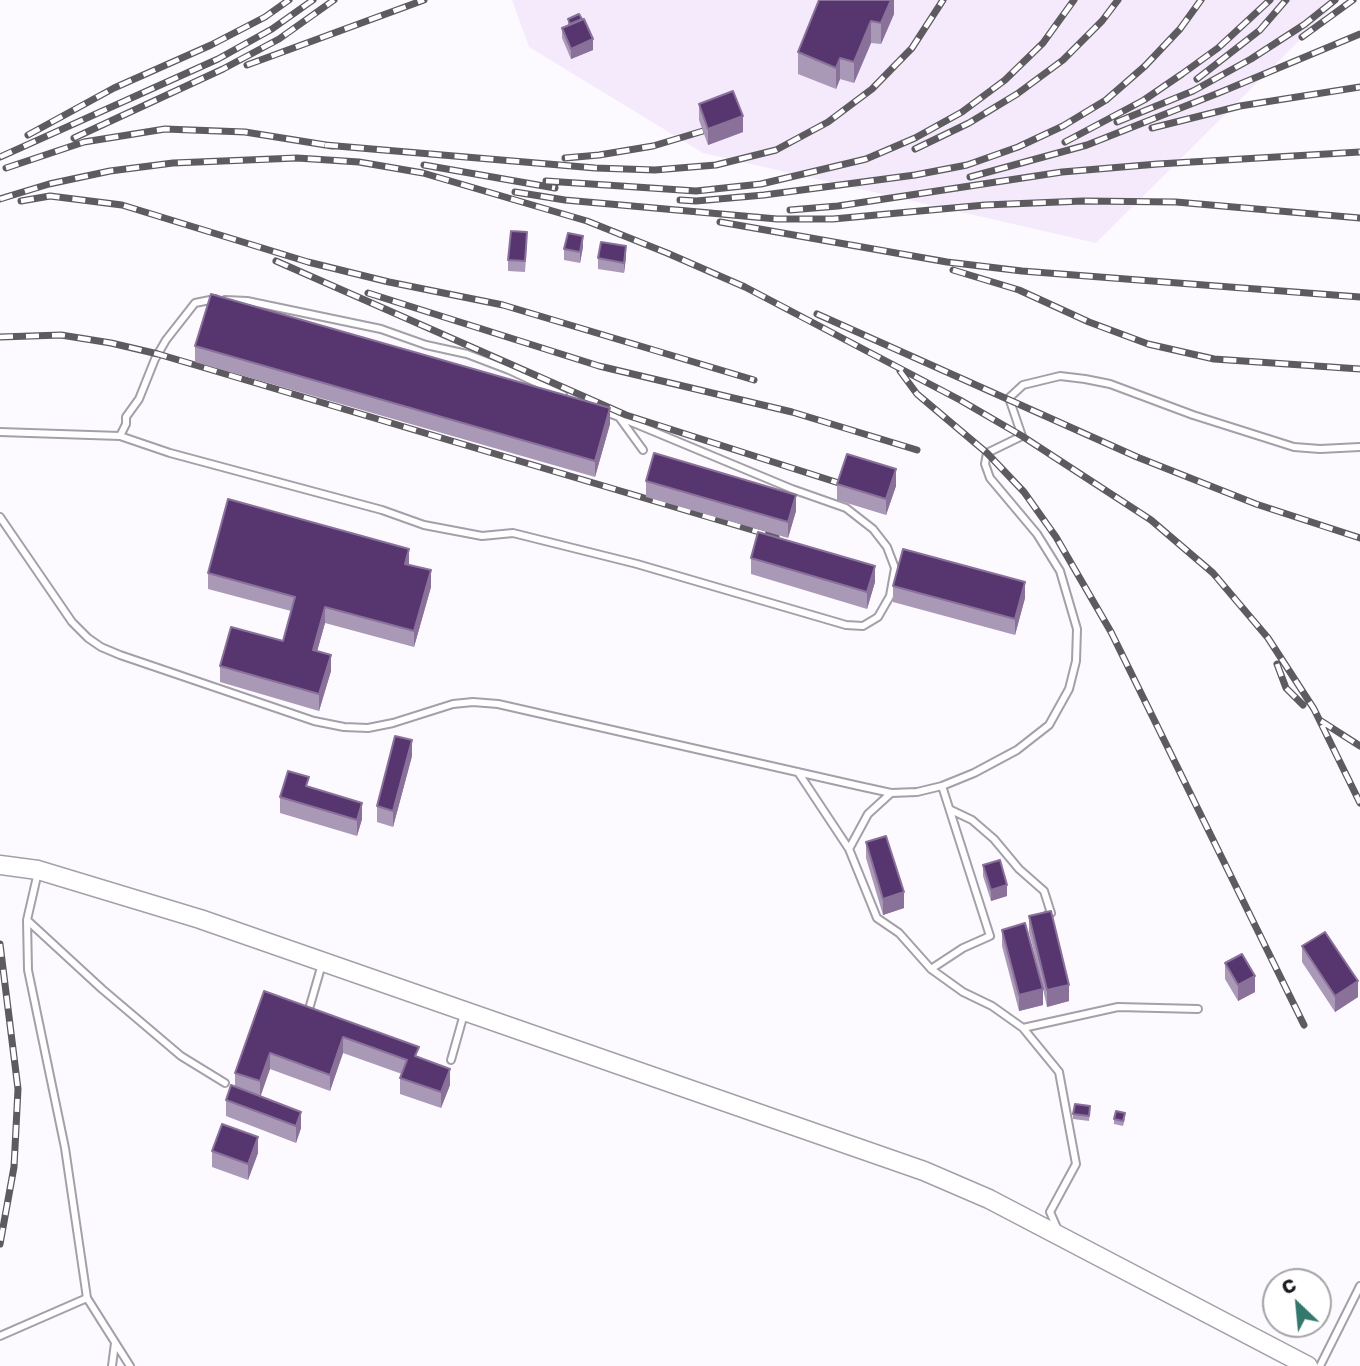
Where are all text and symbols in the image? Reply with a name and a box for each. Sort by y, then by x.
north arrow [1262,1268,1332,1338]
text: С [1277,1272,1300,1299]

